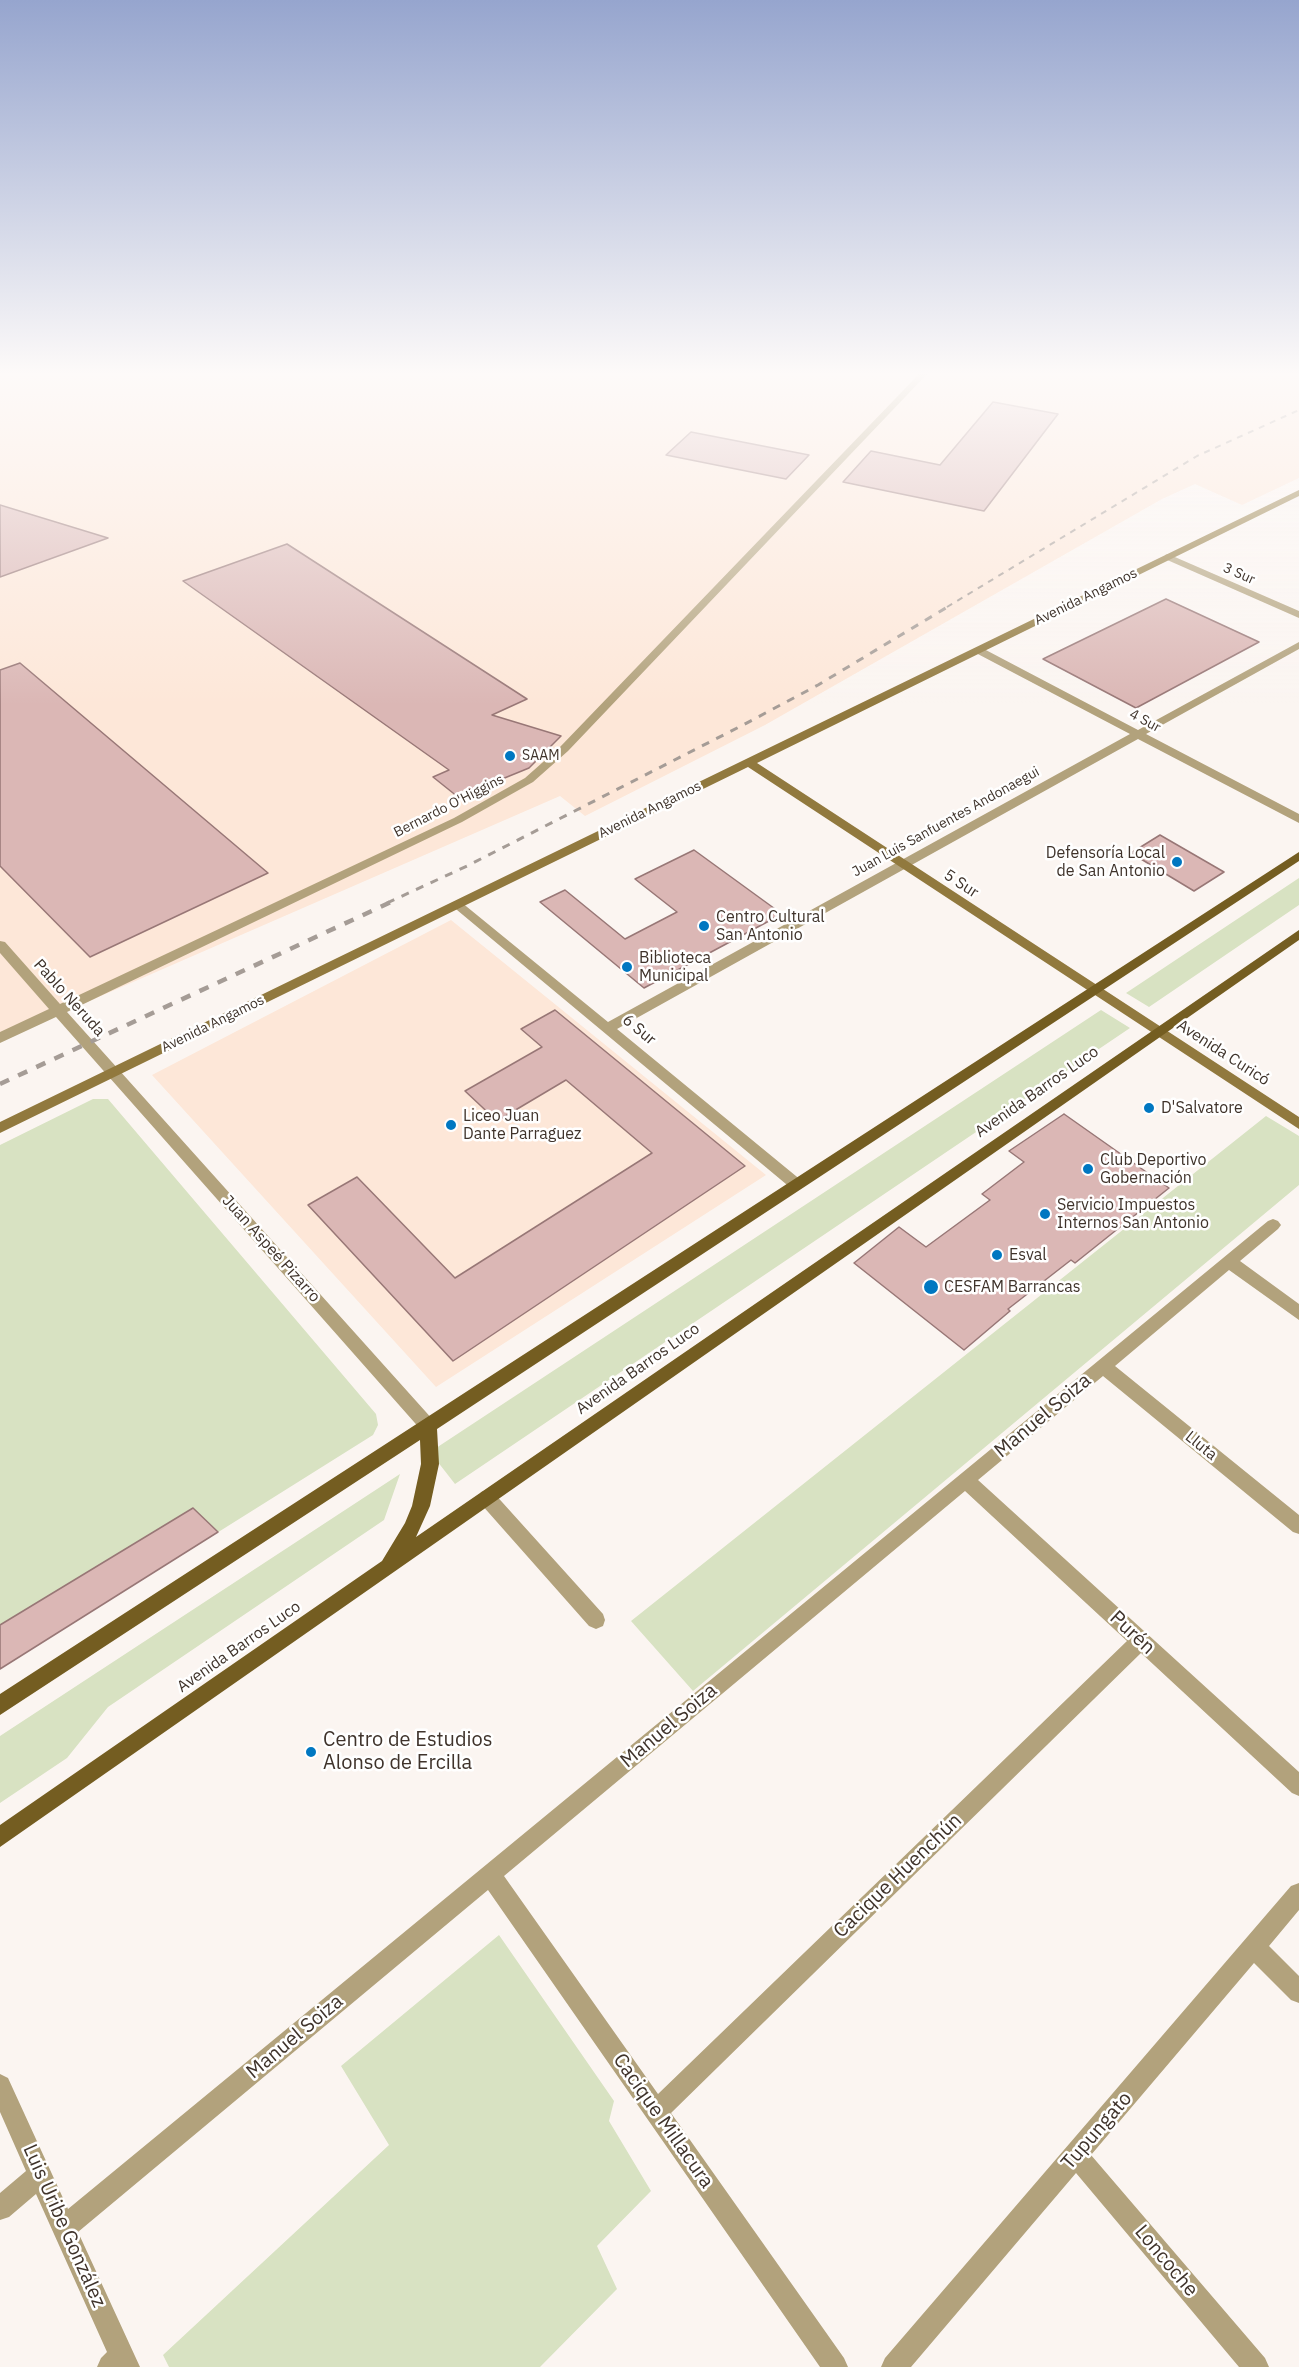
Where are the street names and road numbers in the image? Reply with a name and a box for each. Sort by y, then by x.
street label: 3 Sur [1221,560,1257,588]
street label: Avenida Angamos [1032,565,1140,629]
street label: 4 Sur [1127,706,1163,736]
street label: Juan Luis Sanfuentes Andonaegui [849,763,1043,881]
street label: Bernardo O'Higgins [391,771,507,841]
street label: Avenida Angamos [596,778,704,842]
street label: 5 Sur [940,866,982,902]
street label: Pablo Neruda [29,955,109,1041]
street label: Avenida Angamos [159,992,267,1056]
street label: 6 Sur [618,1011,660,1049]
street label: Avenida Curicó [1173,1016,1273,1090]
street label: Avenida Barros Luco [972,1042,1102,1142]
street label: Juan Aspeé Pizarro [218,1191,324,1307]
street label: Avenida Barros Luco [573,1319,703,1419]
street label: Manuel Soiza [990,1369,1096,1463]
street label: Lluta [1181,1427,1221,1465]
street label: Avenida Barros Luco [174,1597,304,1697]
street label: Purén [1104,1606,1160,1660]
street label: Manuel Soiza [616,1679,722,1773]
street label: Cacique Huenchún [829,1809,967,1943]
street label: Manuel Soiza [242,1990,348,2084]
street label: Cacique Millacura [608,2049,718,2193]
street label: Tupungato [1057,2087,1137,2175]
street label: Luis Uribe González [17,2141,111,2311]
street label: Loncoche [1129,2220,1203,2302]

